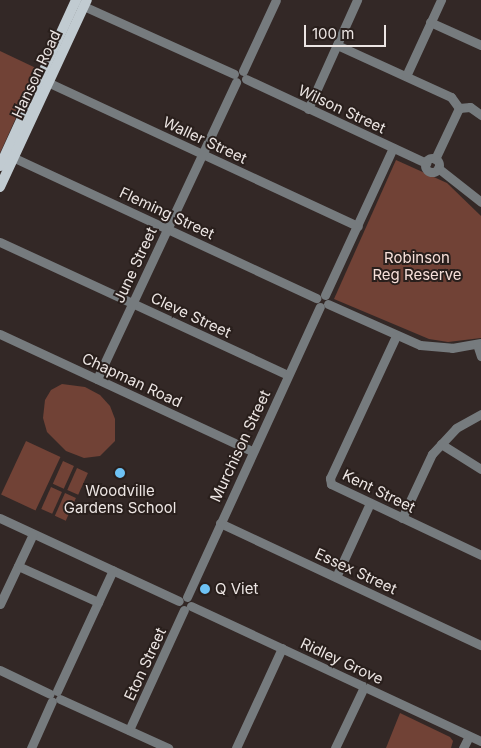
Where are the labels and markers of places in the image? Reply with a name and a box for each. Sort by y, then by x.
marker: Woodville Gardens School [114,467,126,479]
place label: Woodville Gardens School [64,481,176,516]
place label: Q Viet [215,580,258,598]
marker: Q Viet [199,583,211,595]

